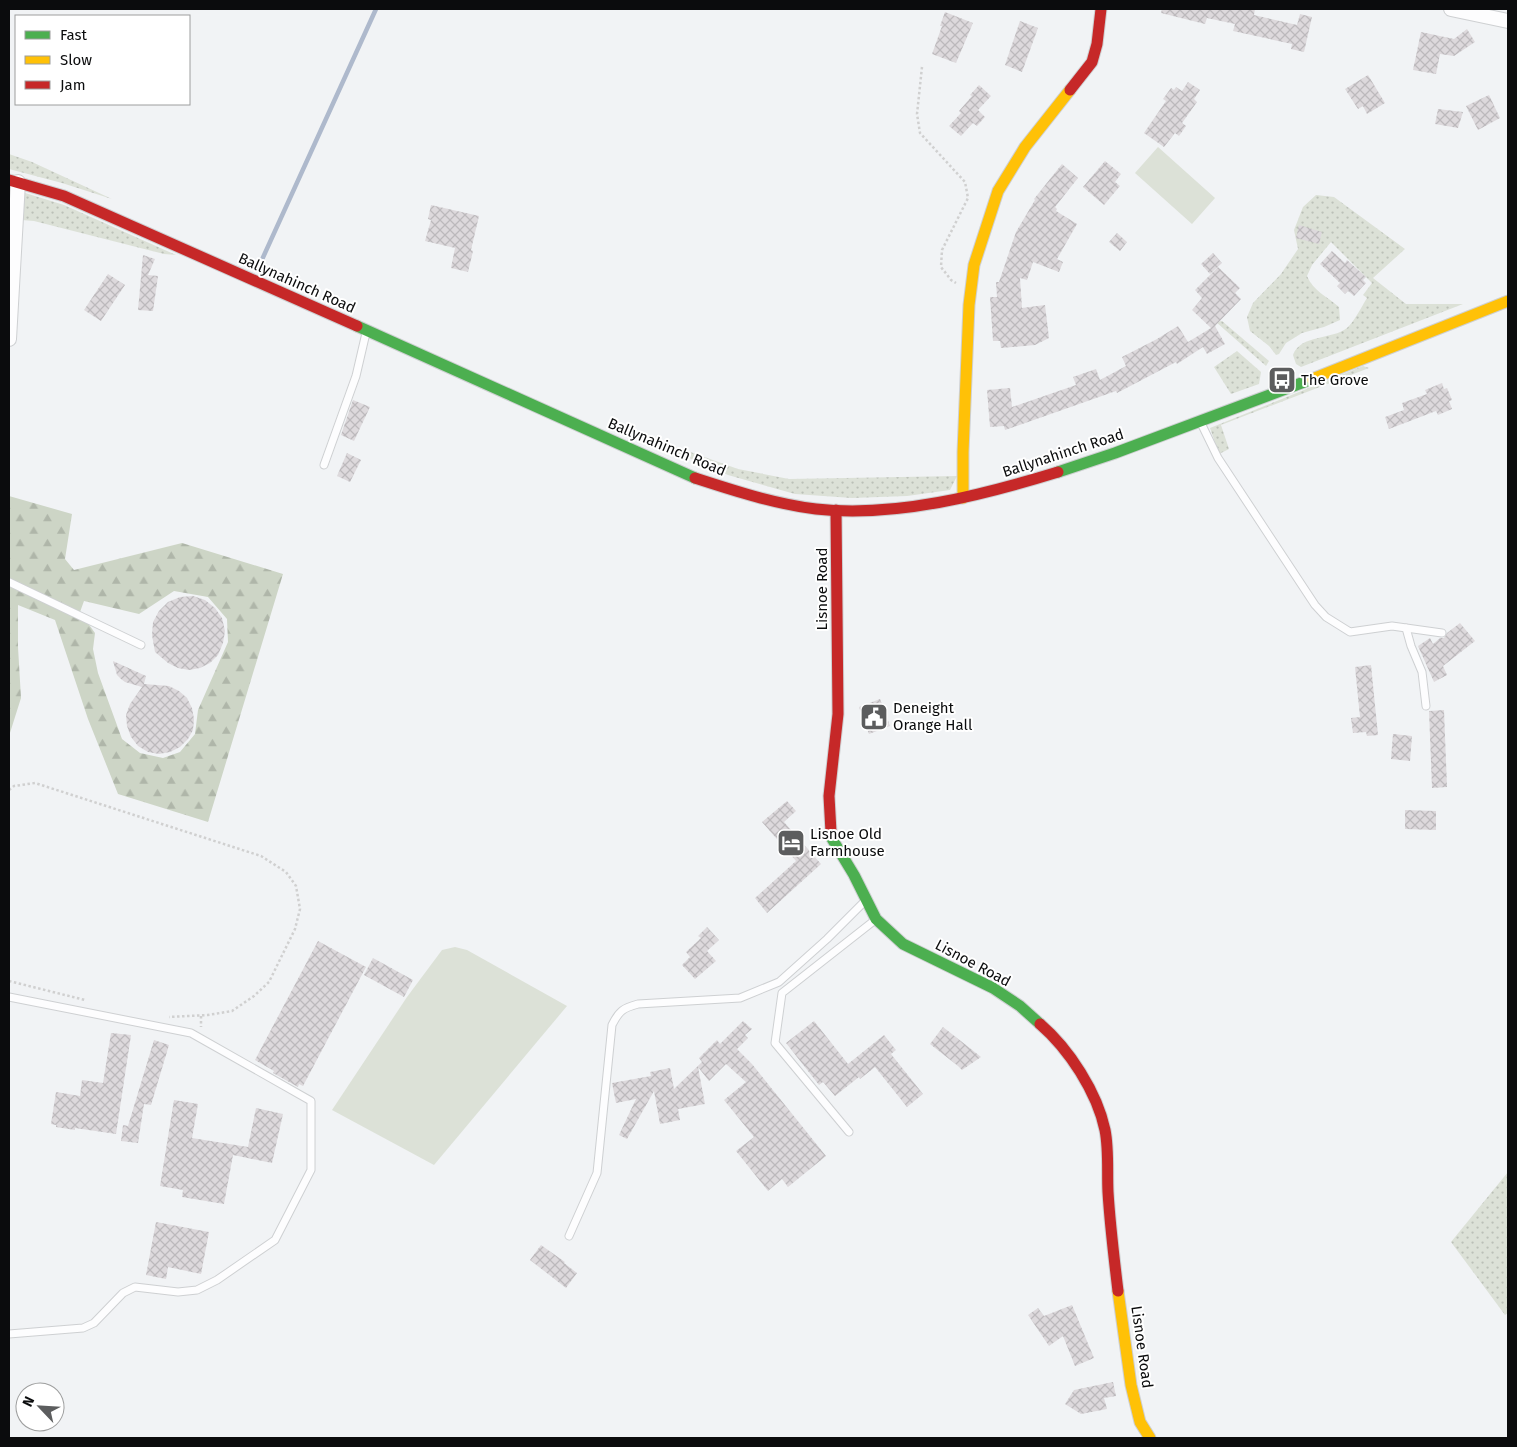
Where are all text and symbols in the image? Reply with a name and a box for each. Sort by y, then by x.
legend [15,15,190,105]
text: Fast [60,26,87,44]
text: Slow [60,51,92,69]
text: Jam [60,76,86,94]
street label: Ballynahinch Road [236,249,358,317]
bus stop icon: The Grove [1267,365,1297,395]
place label: The Grove [1301,371,1369,389]
street label: Ballynahinch Road [605,414,729,480]
street label: Ballynahinch Road [1000,425,1126,481]
street label: Lisnoe Road [813,548,831,631]
place label: Deneight Orange Hall [893,699,973,734]
public building icon: Deneight Orange Hall [859,702,889,732]
place label: Lisnoe Old Farmhouse [810,825,885,860]
hotel icon: Lisnoe Old Farmhouse [776,828,806,858]
street label: Lisnoe Road [932,936,1014,990]
street label: Lisnoe Road [1127,1305,1157,1389]
north arrow [15,1382,65,1432]
text: N [19,1394,38,1410]

